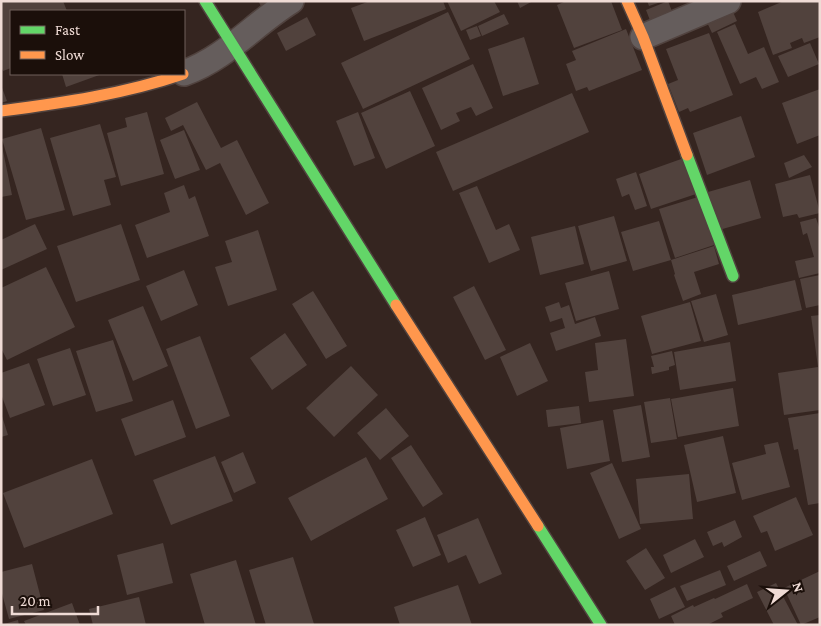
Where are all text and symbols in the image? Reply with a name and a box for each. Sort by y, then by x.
legend [10,10,185,75]
text: Fast [55,22,81,38]
text: Slow [55,47,85,63]
north arrow [761,566,811,616]
text: N [789,580,808,595]
scale bar [12,584,99,616]
text: 20 m [20,593,51,609]

